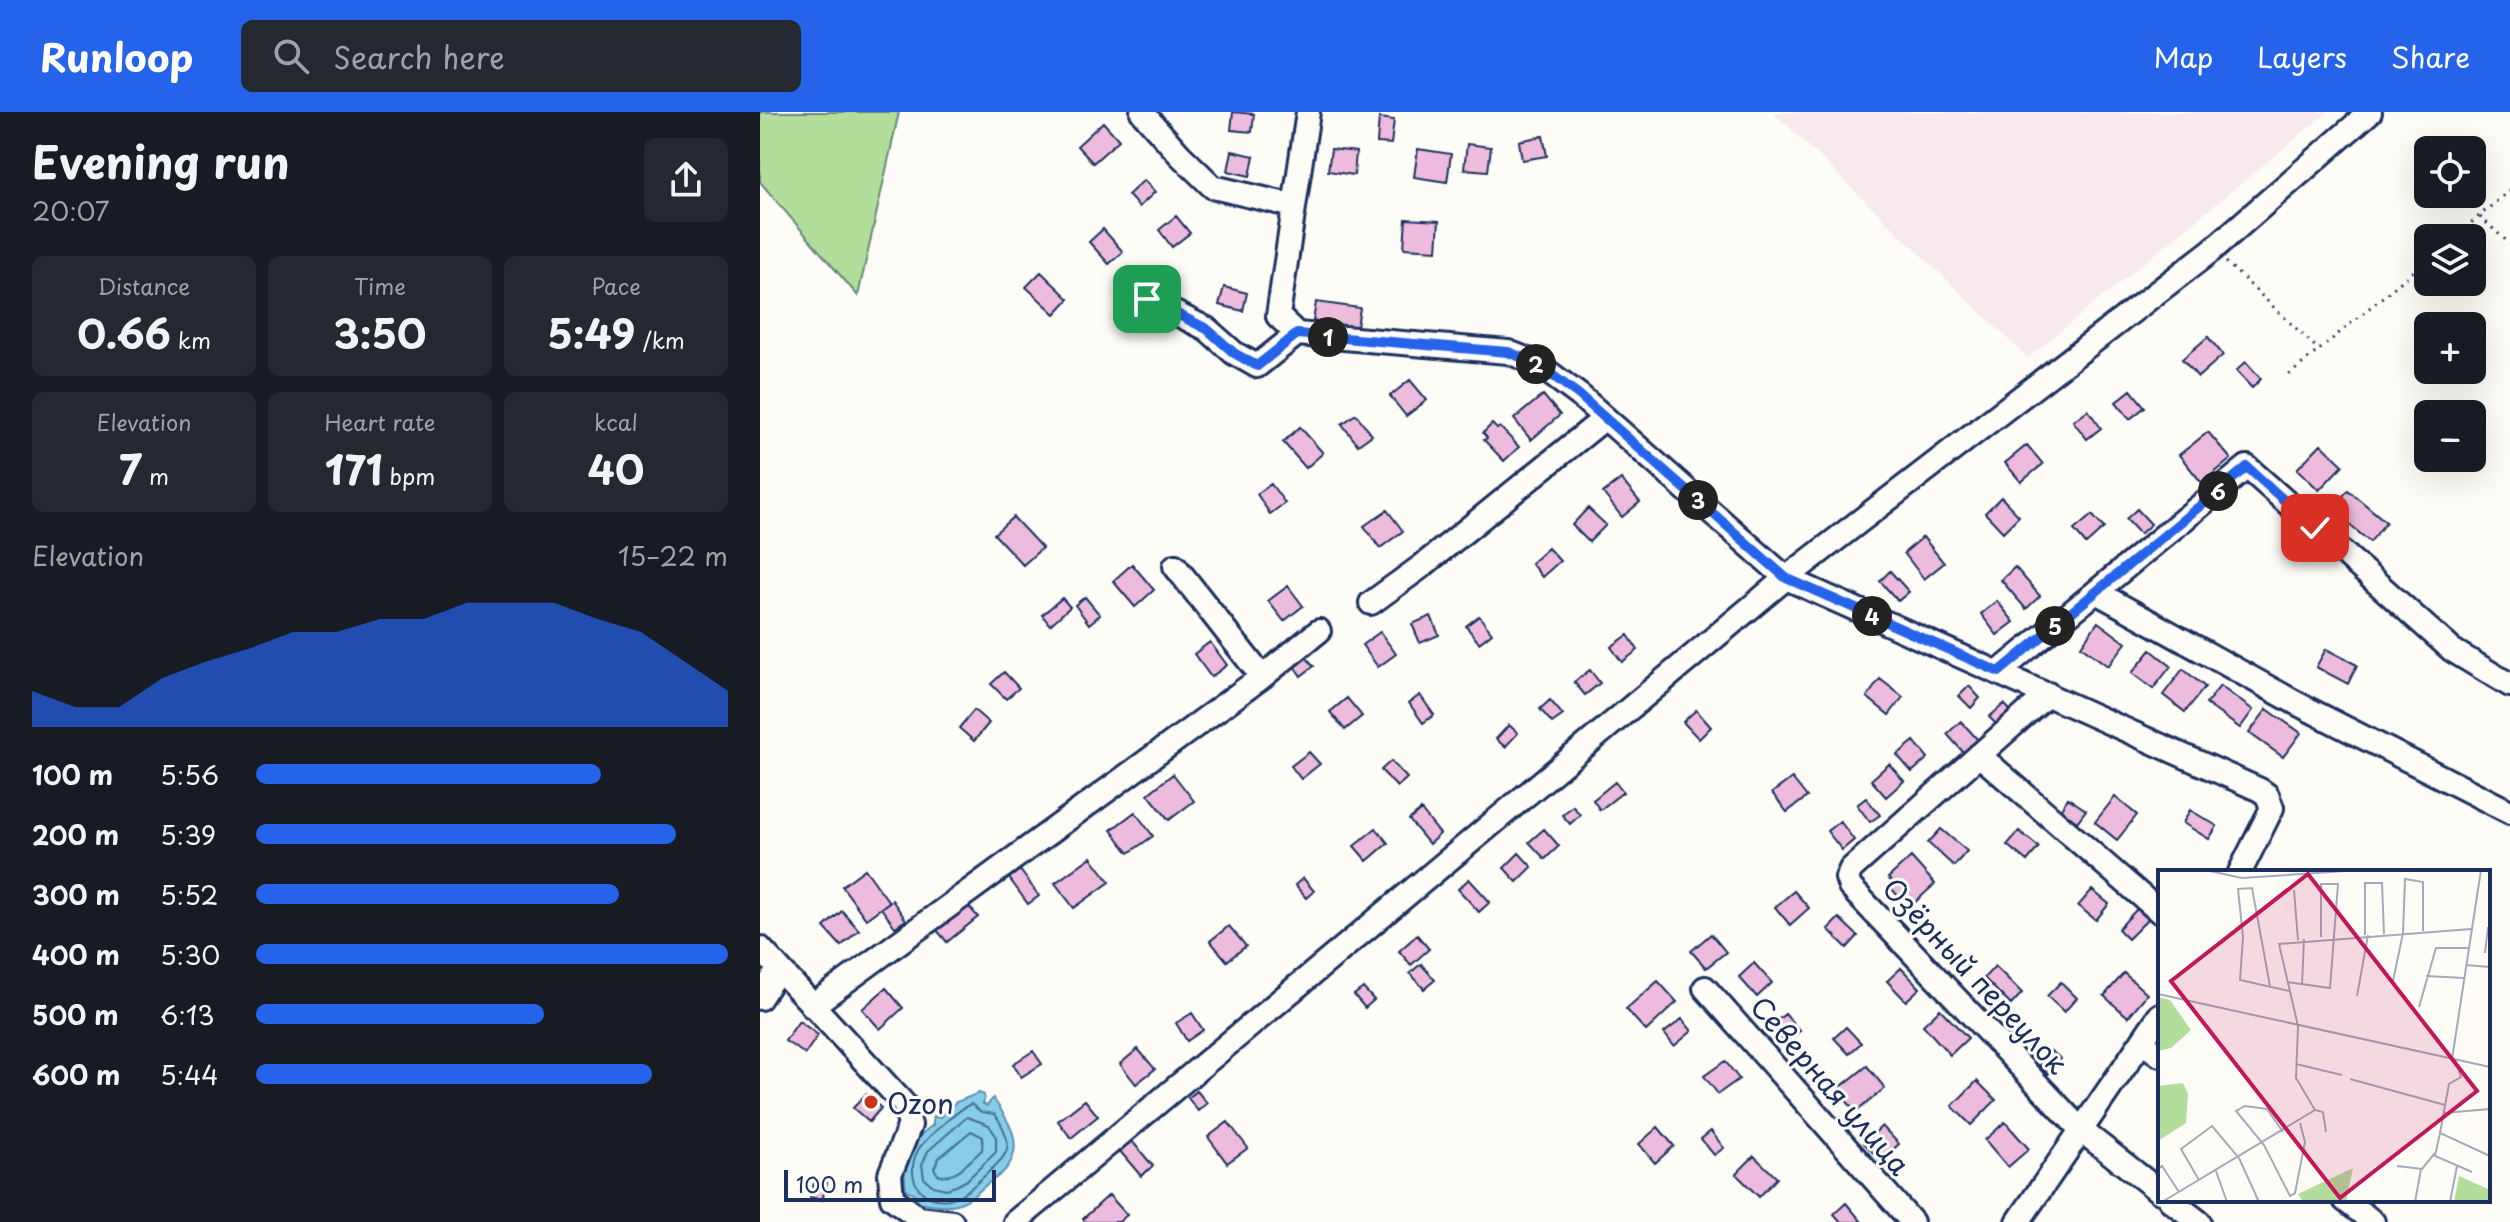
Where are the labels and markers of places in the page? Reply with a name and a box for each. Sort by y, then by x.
pin [1113,265,1181,333]
pin: 1 [1308,317,1348,357]
pin: 2 [1516,344,1556,384]
pin: 6 [2198,471,2238,511]
pin: 3 [1678,480,1718,520]
pin [2281,494,2349,562]
pin: 4 [1852,596,1892,636]
pin: 5 [2035,606,2075,646]
place label: Ozon [887,1081,954,1124]
marker: Ozon [862,1093,880,1111]

